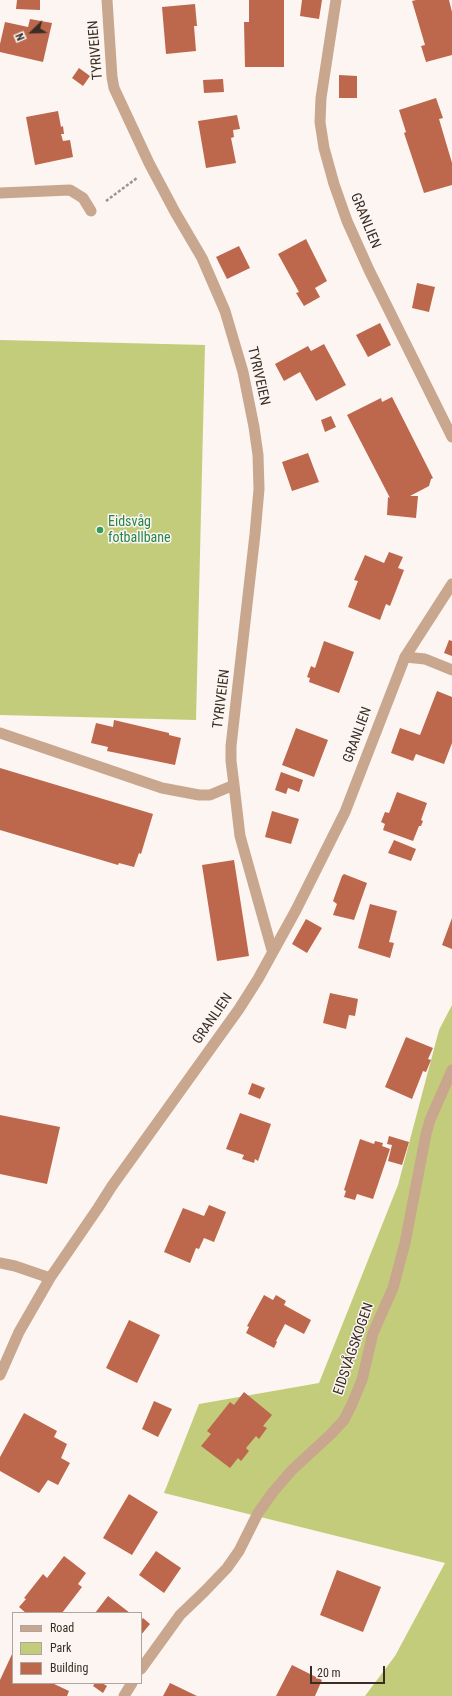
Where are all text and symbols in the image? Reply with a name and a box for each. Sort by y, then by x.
north arrow [12,12,52,52]
street label: TYRIVEIEN [85,20,107,80]
text: N [13,31,28,43]
street label: GRANLIEN [346,191,384,251]
street label: TYRIVEIEN [243,345,273,407]
place label: Eidsvåg fotballbane [108,514,171,546]
marker: Eidsvåg fotballbane [95,525,105,535]
street label: TYRIVEIEN [210,668,234,730]
street label: GRANLIEN [340,705,376,765]
street label: GRANLIEN [189,990,237,1048]
street label: EIDSVÅGSKOGEN [330,1301,378,1397]
legend [12,1612,142,1684]
text: Road [50,1621,74,1635]
text: Park [50,1641,71,1655]
scale bar [312,1658,387,1684]
text: Building [50,1661,88,1675]
text: 20 m [317,1666,341,1680]

